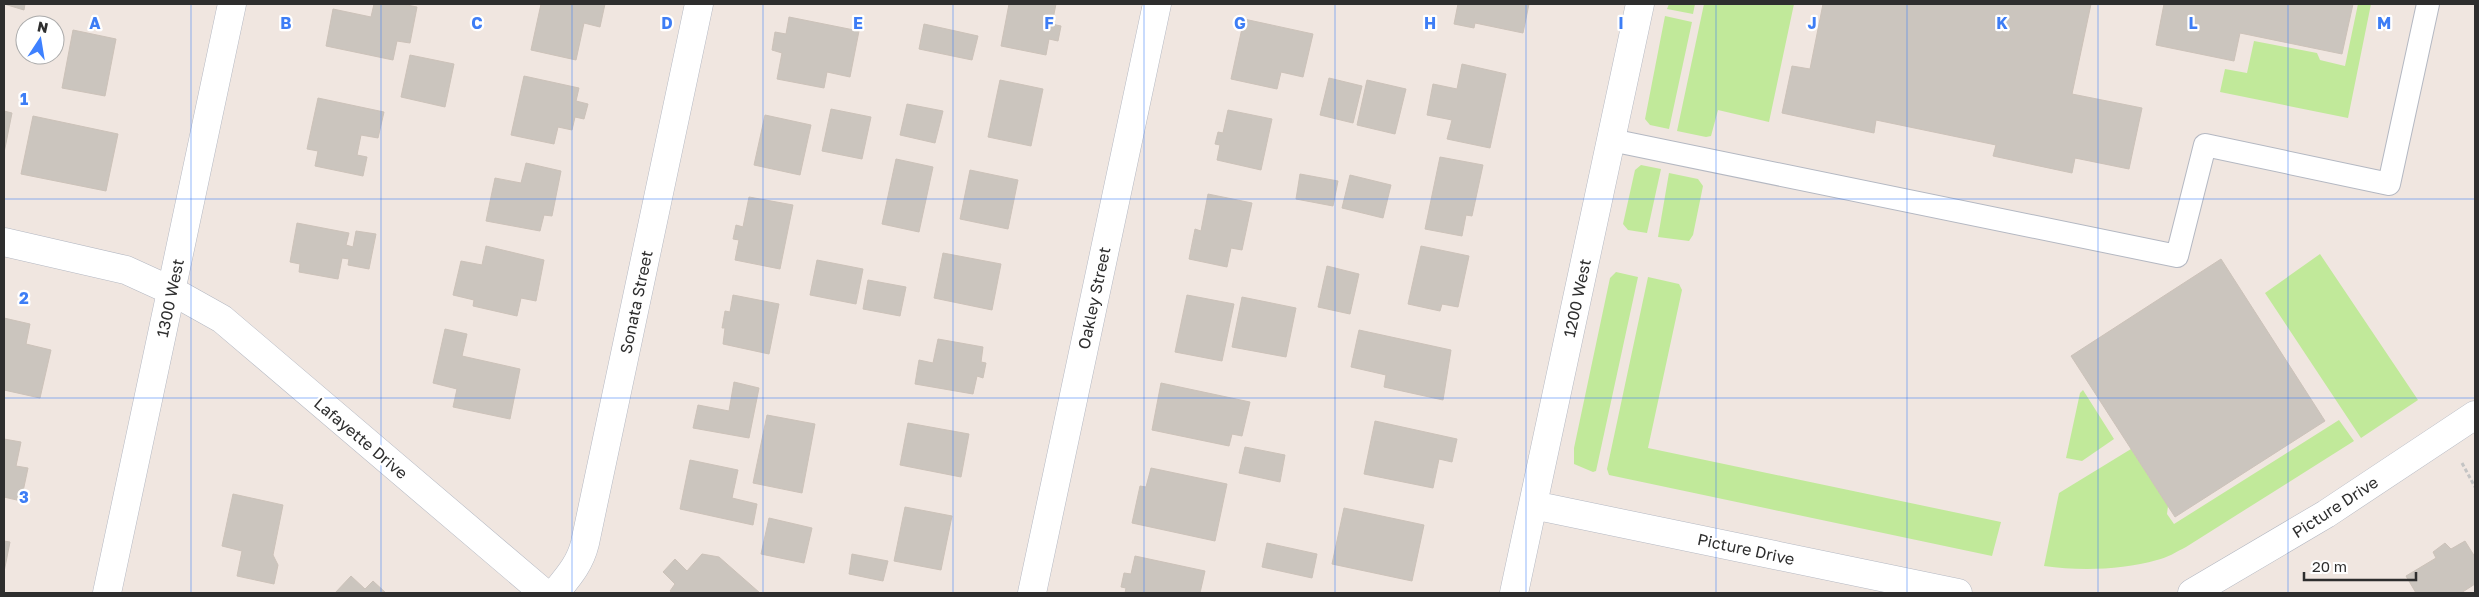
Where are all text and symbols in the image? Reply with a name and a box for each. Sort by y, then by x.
text: A [89,13,101,33]
text: B [280,13,292,33]
text: C [471,13,483,33]
text: D [661,13,673,33]
text: E [853,13,863,33]
text: F [1044,13,1054,33]
text: G [1234,13,1246,33]
text: H [1424,13,1436,33]
text: I [1618,13,1624,33]
text: J [1807,13,1817,33]
text: K [1996,13,2008,33]
text: L [2188,13,2198,33]
text: M [2377,13,2391,33]
north arrow [15,15,65,65]
text: N [36,17,50,36]
text: 1 [20,89,28,109]
street label: Oakley Street [1073,245,1115,351]
street label: Sonata Street [615,248,657,356]
street label: 1300 West [152,257,188,339]
street label: 1200 West [1559,257,1595,339]
text: 2 [19,288,29,308]
street label: Lafayette Drive [310,393,412,483]
street label: Picture Drive [2288,472,2382,542]
text: 3 [19,487,29,507]
street label: Picture Drive [1696,529,1796,569]
scale bar [2304,550,2416,582]
text: 20 m [2312,557,2347,575]

